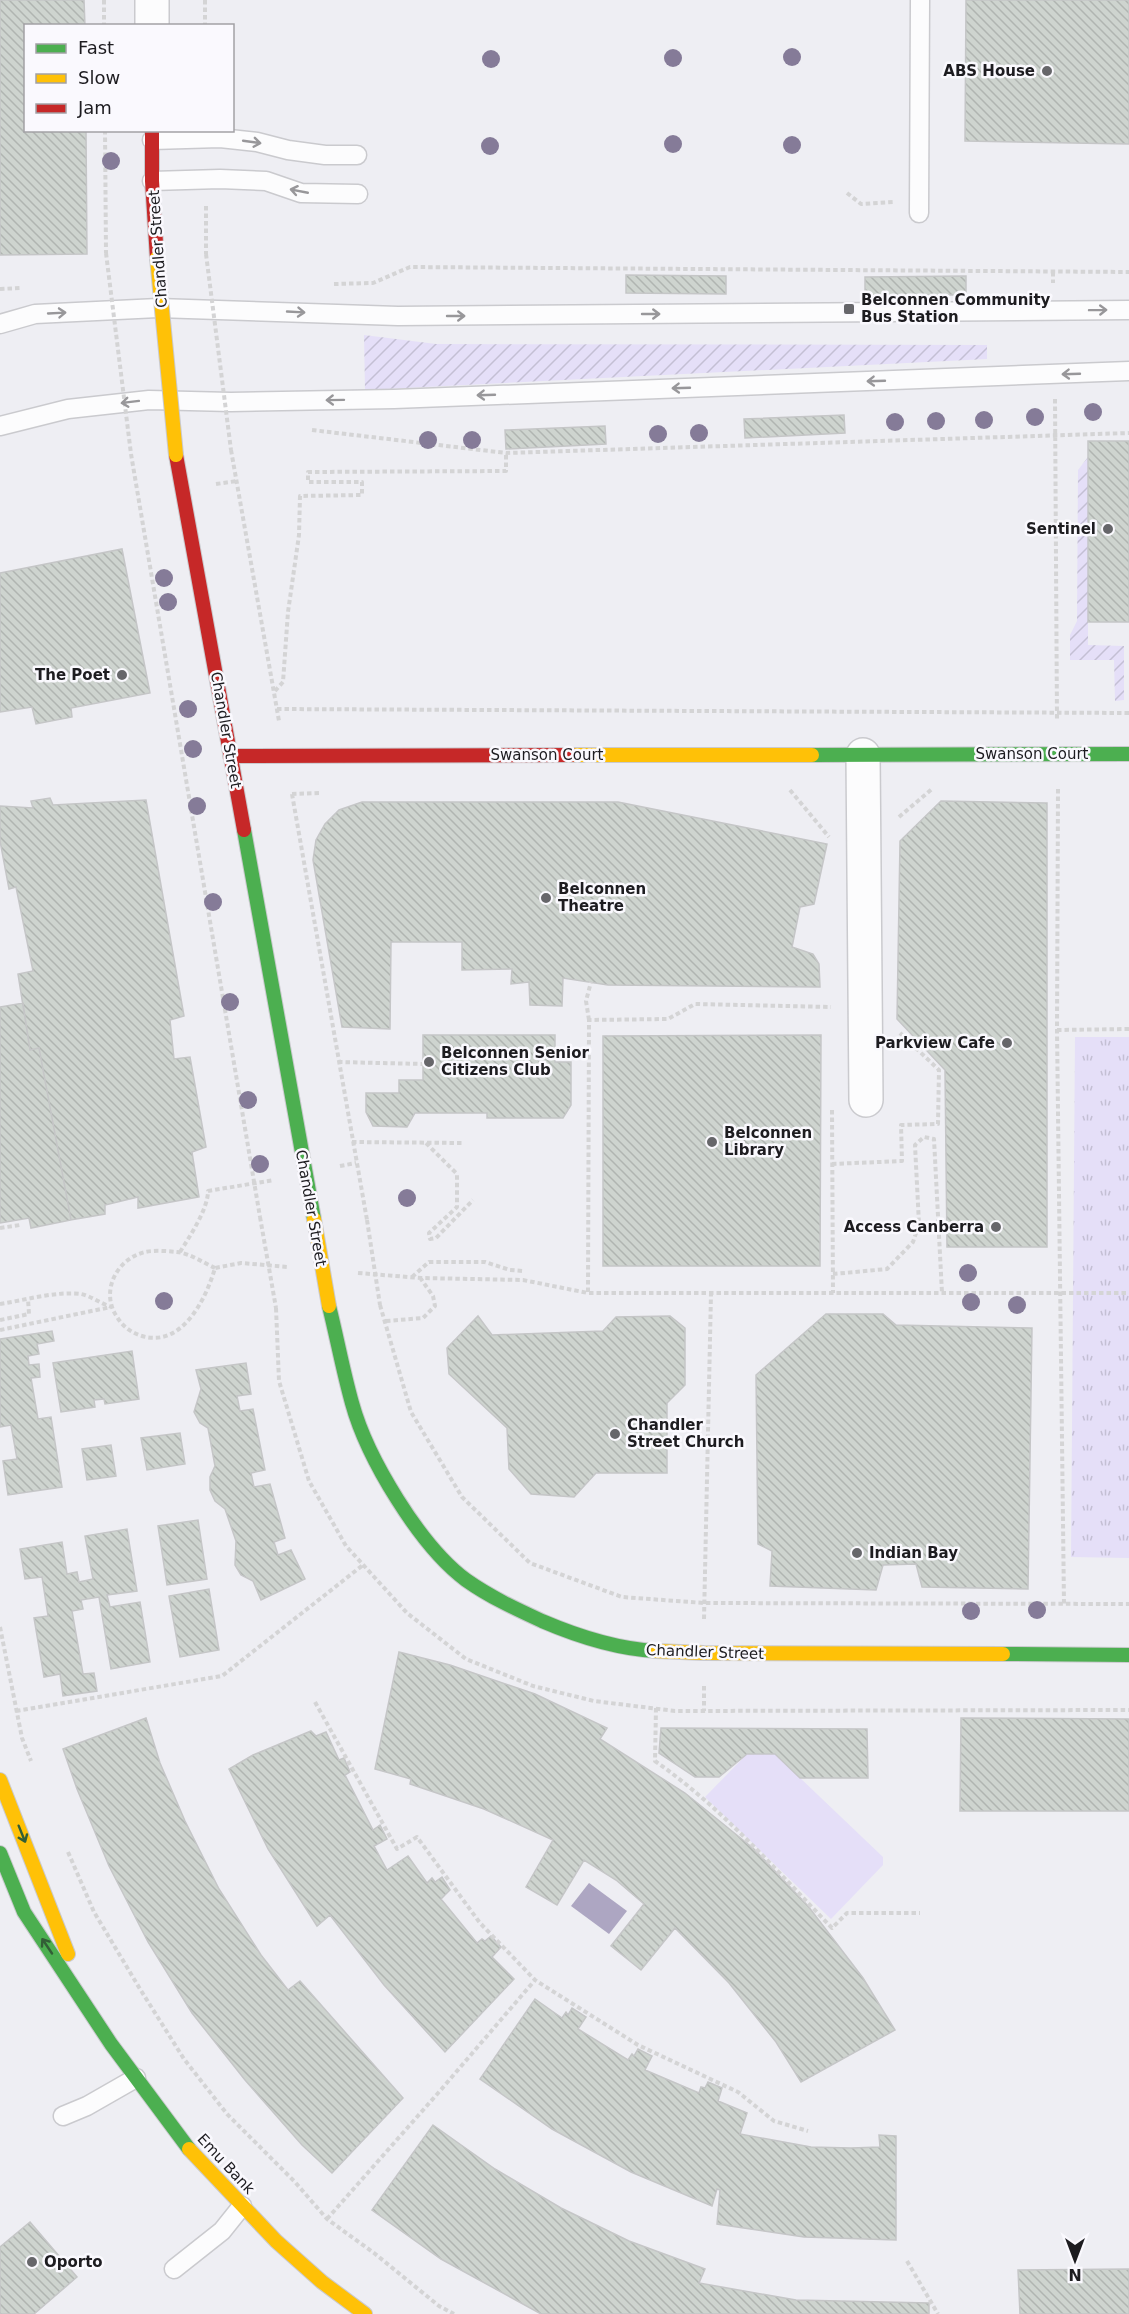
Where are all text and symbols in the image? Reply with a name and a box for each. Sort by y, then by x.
legend [24,24,234,132]
text: Fast [78,37,114,58]
place label: ABS House [943,62,1035,80]
marker: ABS House [1040,64,1054,78]
text: Slow [78,67,120,88]
text: Jam [77,97,112,118]
one-way arrow [242,137,261,148]
one-way arrow [290,185,310,196]
street label: Chandler Street [145,189,171,309]
place label: Belconnen Community Bus Station [861,291,1051,326]
marker: Belconnen Community Bus Station [842,302,856,316]
one-way arrow [1088,304,1108,316]
one-way arrow [286,306,306,317]
one-way arrow [47,308,67,319]
one-way arrow [641,308,661,320]
one-way arrow [446,310,466,322]
one-way arrow [1061,368,1081,379]
one-way arrow [866,375,886,386]
one-way arrow [671,383,691,394]
one-way arrow [476,390,496,401]
one-way arrow [326,394,346,406]
one-way arrow [121,397,141,408]
place label: Sentinel [1026,520,1096,538]
marker: Sentinel [1101,522,1115,536]
place label: The Poet [35,666,110,684]
marker: The Poet [115,668,129,682]
street label: Chandler Street [207,670,245,790]
street label: Swanson Court [976,745,1089,763]
street label: Swanson Court [491,746,604,764]
place label: Belconnen Theatre [558,880,646,915]
marker: Belconnen Theatre [539,891,553,905]
place label: Parkview Cafe [875,1034,995,1052]
marker: Parkview Cafe [1000,1036,1014,1050]
place label: Belconnen Senior Citizens Club [441,1044,589,1079]
marker: Belconnen Senior Citizens Club [422,1055,436,1069]
place label: Belconnen Library [724,1124,812,1159]
marker: Belconnen Library [705,1135,719,1149]
street label: Chandler Street [292,1148,330,1268]
place label: Access Canberra [844,1218,984,1236]
marker: Access Canberra [989,1220,1003,1234]
place label: Chandler Street Church [627,1416,744,1451]
marker: Chandler Street Church [608,1427,622,1441]
place label: Indian Bay [869,1544,958,1562]
marker: Indian Bay [850,1546,864,1560]
street label: Chandler Street [646,1641,764,1663]
one-way arrow [17,1824,28,1843]
one-way arrow [40,1938,52,1955]
street label: Emu Bank [193,2130,259,2198]
north arrow [1045,2230,1105,2290]
place label: Oporto [44,2253,103,2271]
marker: Oporto [25,2255,39,2269]
text: N [1068,2265,1082,2284]

